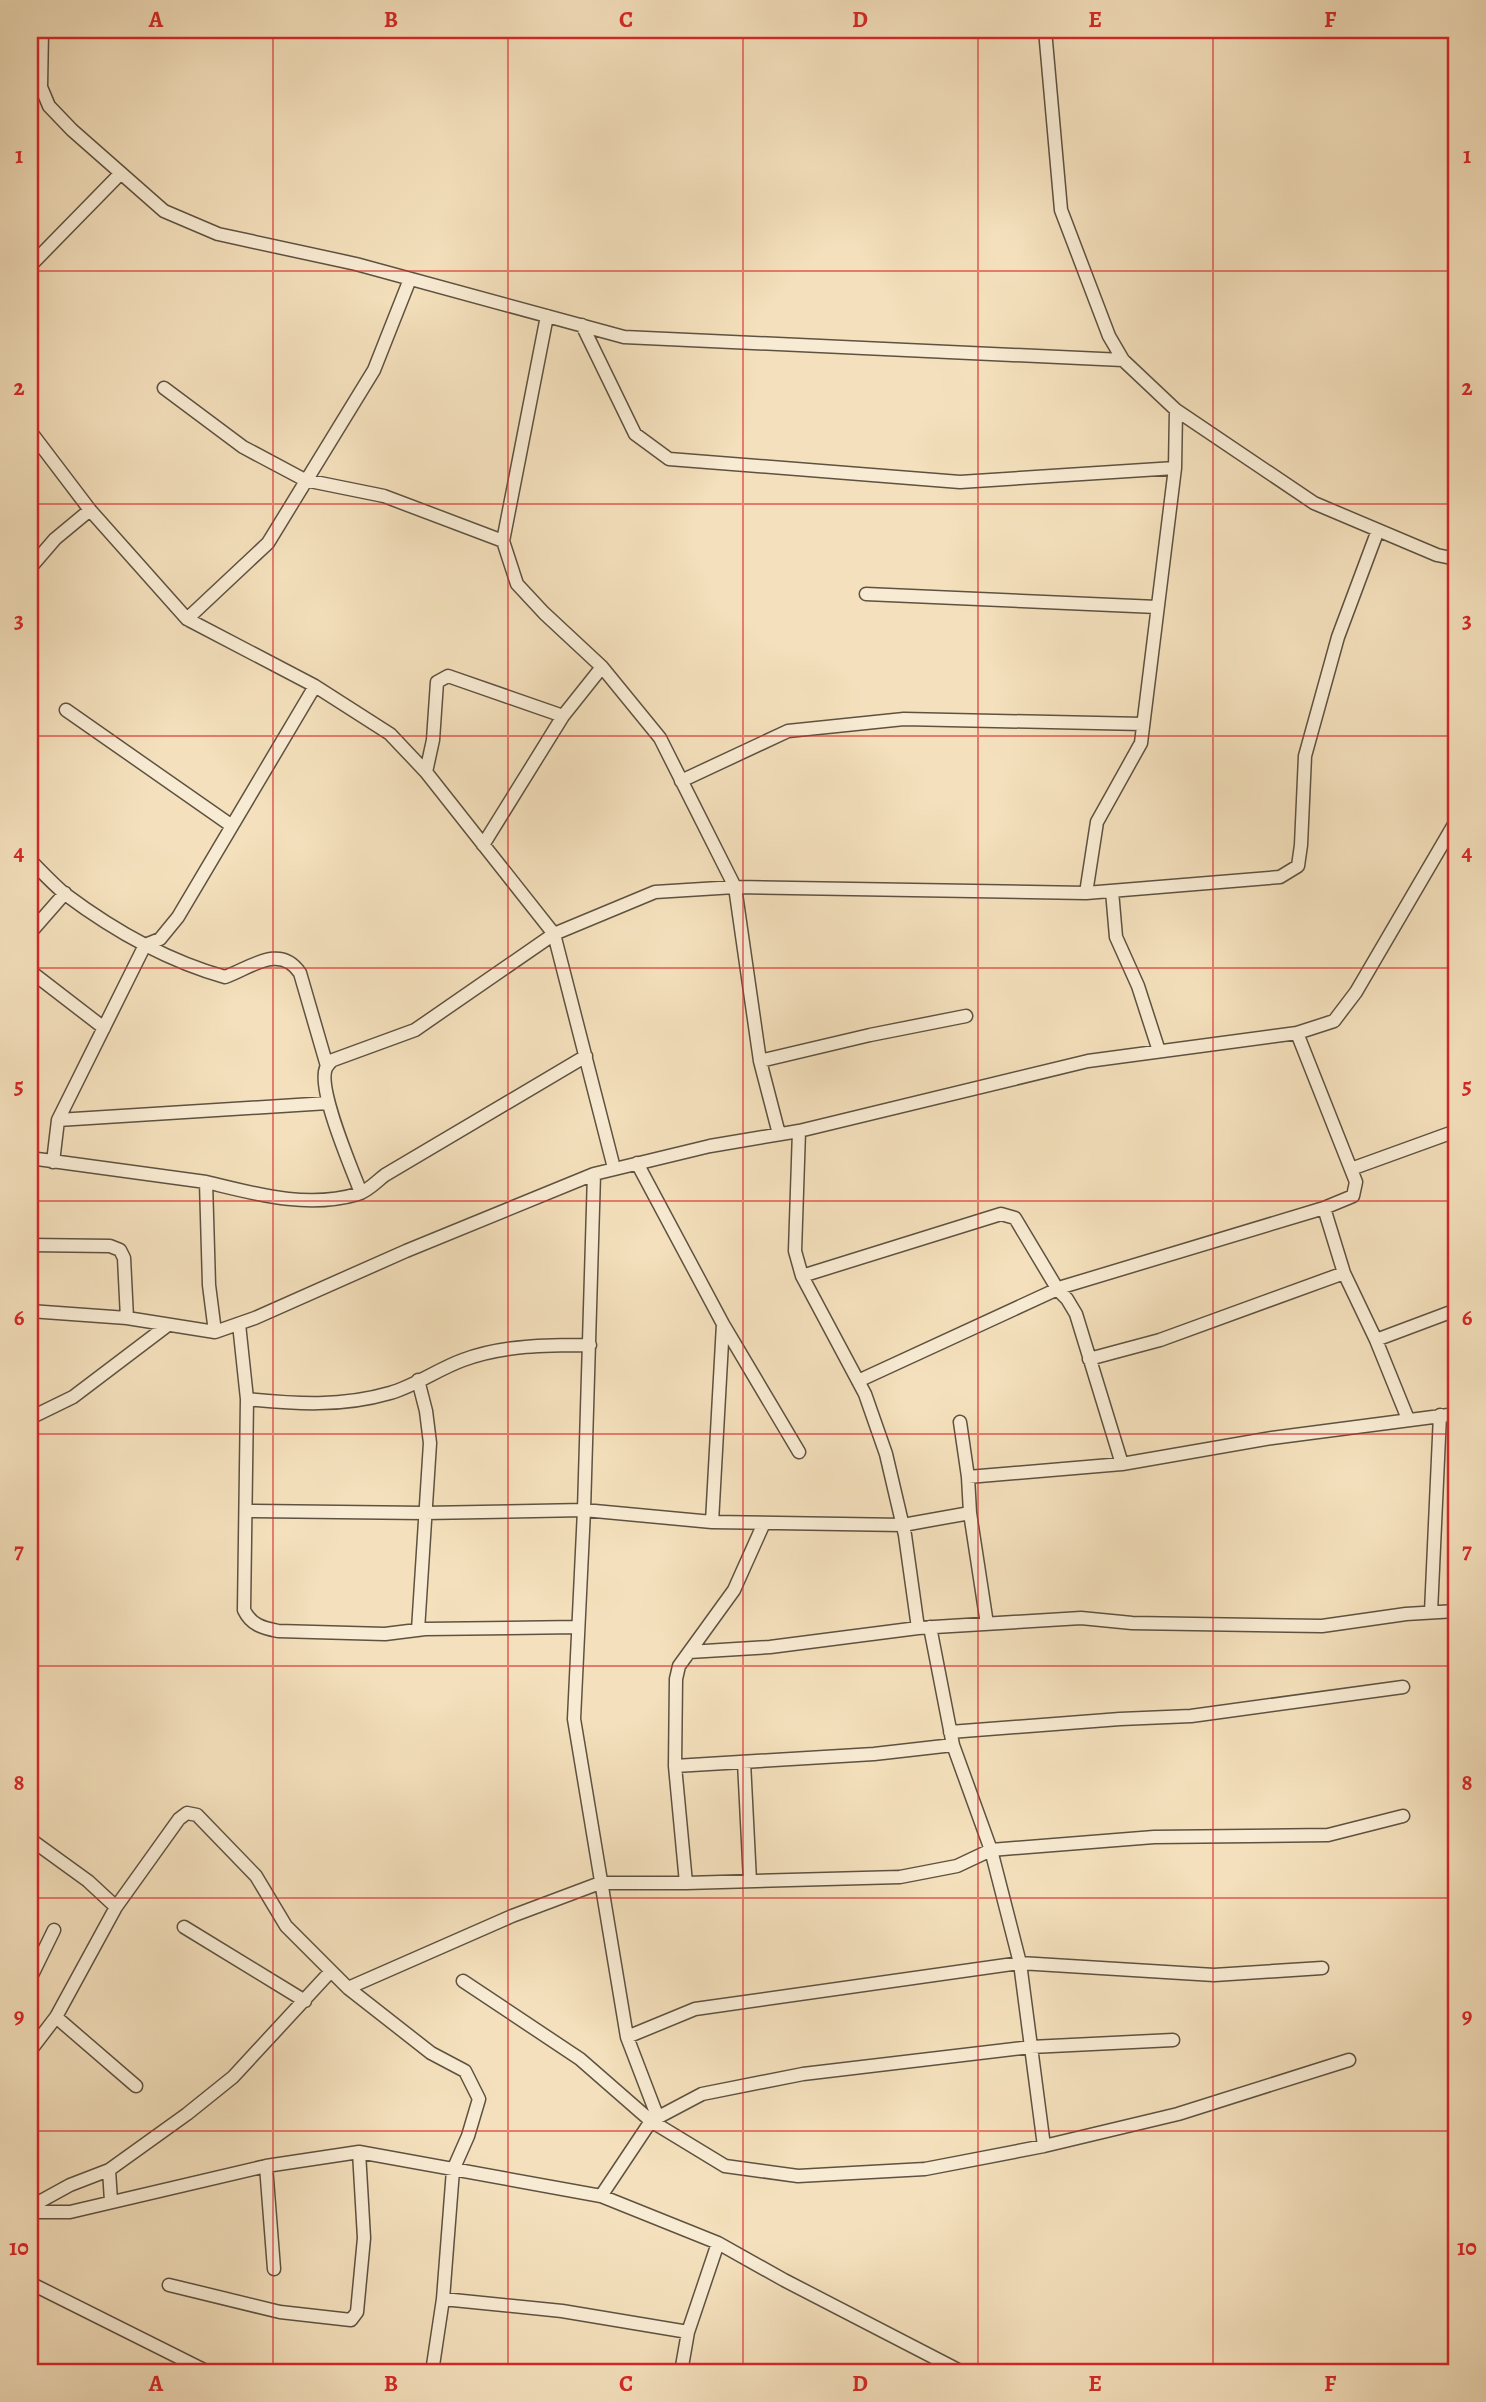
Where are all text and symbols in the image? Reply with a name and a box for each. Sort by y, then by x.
text: A [148,4,164,35]
text: B [384,4,398,35]
text: C [619,4,633,35]
text: D [852,4,868,35]
text: E [1088,4,1102,35]
text: F [1324,4,1337,35]
text: 1 [15,140,23,171]
text: 1 [1463,140,1471,171]
text: 2 [13,372,25,403]
text: 2 [1461,372,1473,403]
text: 3 [14,605,24,636]
text: 3 [1462,605,1472,636]
text: 4 [14,837,25,868]
text: 4 [1462,837,1473,868]
text: 5 [14,1070,24,1101]
text: 5 [1462,1070,1472,1101]
text: 6 [14,1302,25,1333]
text: 6 [1462,1302,1473,1333]
text: 7 [14,1535,24,1566]
text: 7 [1462,1535,1472,1566]
text: 8 [13,1767,25,1798]
text: 8 [1461,1767,1473,1798]
text: 9 [14,2000,24,2031]
text: 9 [1462,2000,1472,2031]
text: 10 [9,2232,29,2263]
text: 10 [1457,2232,1477,2263]
text: A [148,2368,164,2399]
text: B [384,2368,398,2399]
text: C [619,2368,633,2399]
text: D [852,2368,868,2399]
text: E [1088,2368,1102,2399]
text: F [1324,2368,1337,2399]

